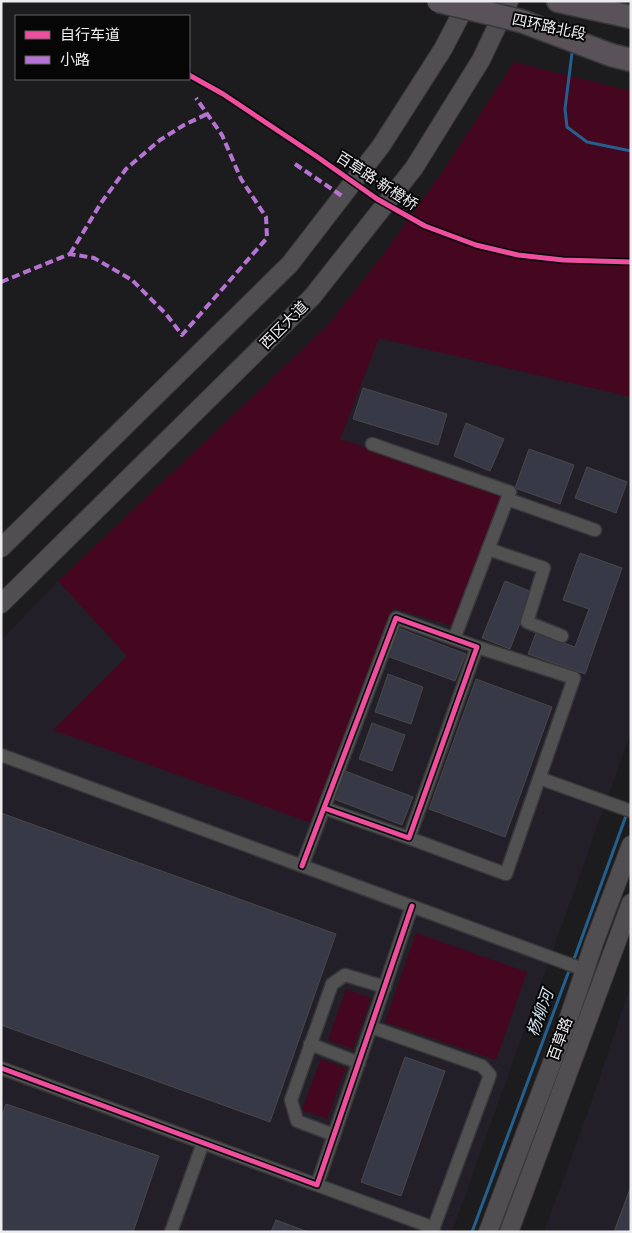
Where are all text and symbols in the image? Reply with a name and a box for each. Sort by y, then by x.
street label: 四环路北段 [510,10,588,44]
legend [15,15,190,80]
text: 自行车道 [60,26,120,44]
text: 小路 [60,51,90,69]
street label: 百草路·新橙桥 [333,148,421,214]
street label: 西区大道 [256,297,312,353]
water label: 杨柳河 [523,984,558,1039]
street label: 百草路 [544,1015,576,1063]

